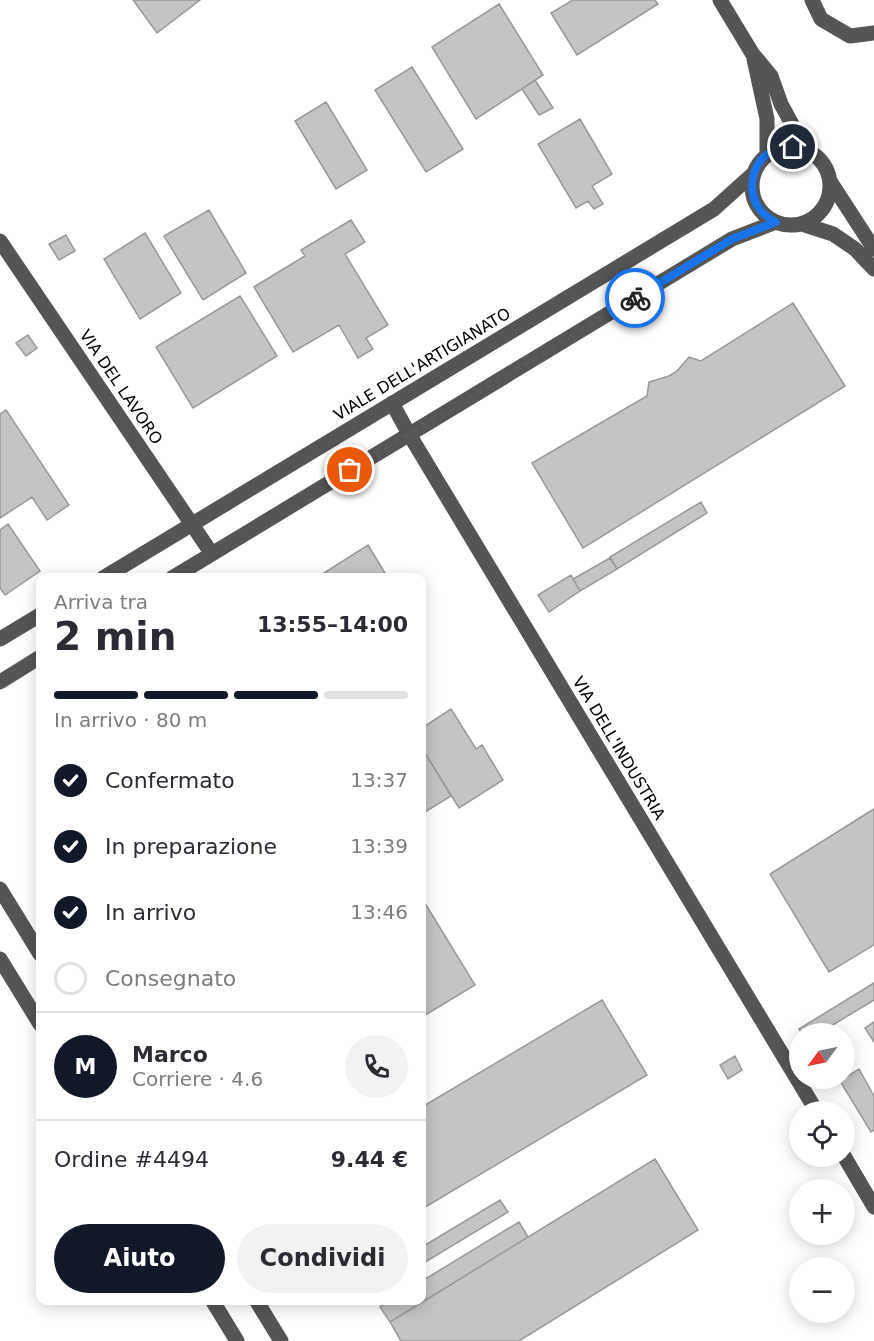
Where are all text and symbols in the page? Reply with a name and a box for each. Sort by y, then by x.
pin [767,121,818,172]
icon: home [776,130,809,163]
courier [605,268,665,328]
icon: bike [619,282,652,315]
street label: VIALE DELL'ARTIGIANATO [330,304,514,424]
street label: VIA DEL LAVORO [76,326,166,448]
pin [324,444,375,495]
icon: bag [333,453,366,486]
text: Arriva tra [54,590,148,614]
text: 13:55–14:00 [257,612,408,637]
text: 2 min [54,614,176,659]
street label: VIA DELL'INDUSTRIA [569,673,669,823]
text: In arrivo · 80 m [54,708,207,732]
icon: check [54,764,87,797]
text: Confermato [105,768,235,793]
text: 13:37 [350,768,408,792]
icon: check [54,830,87,863]
text: In preparazione [105,834,277,859]
text: 13:39 [350,834,408,858]
icon: check [54,896,87,929]
text: In arrivo [105,900,196,925]
text: 13:46 [350,900,408,924]
text: Consegnato [105,966,236,991]
north arrow [789,1023,855,1089]
map controls [789,1023,855,1323]
button: phone [345,1035,408,1098]
text: Marco [132,1042,208,1067]
text: M [75,1054,96,1079]
text: Corriere · 4.6 [132,1067,263,1091]
button: locate [789,1101,855,1167]
text: Ordine #4494 [54,1147,209,1172]
text: 9.44 € [331,1147,408,1172]
button: + [789,1179,855,1245]
button: Aiuto [54,1224,225,1293]
button: Condividi [237,1224,408,1293]
button: − [789,1257,855,1323]

